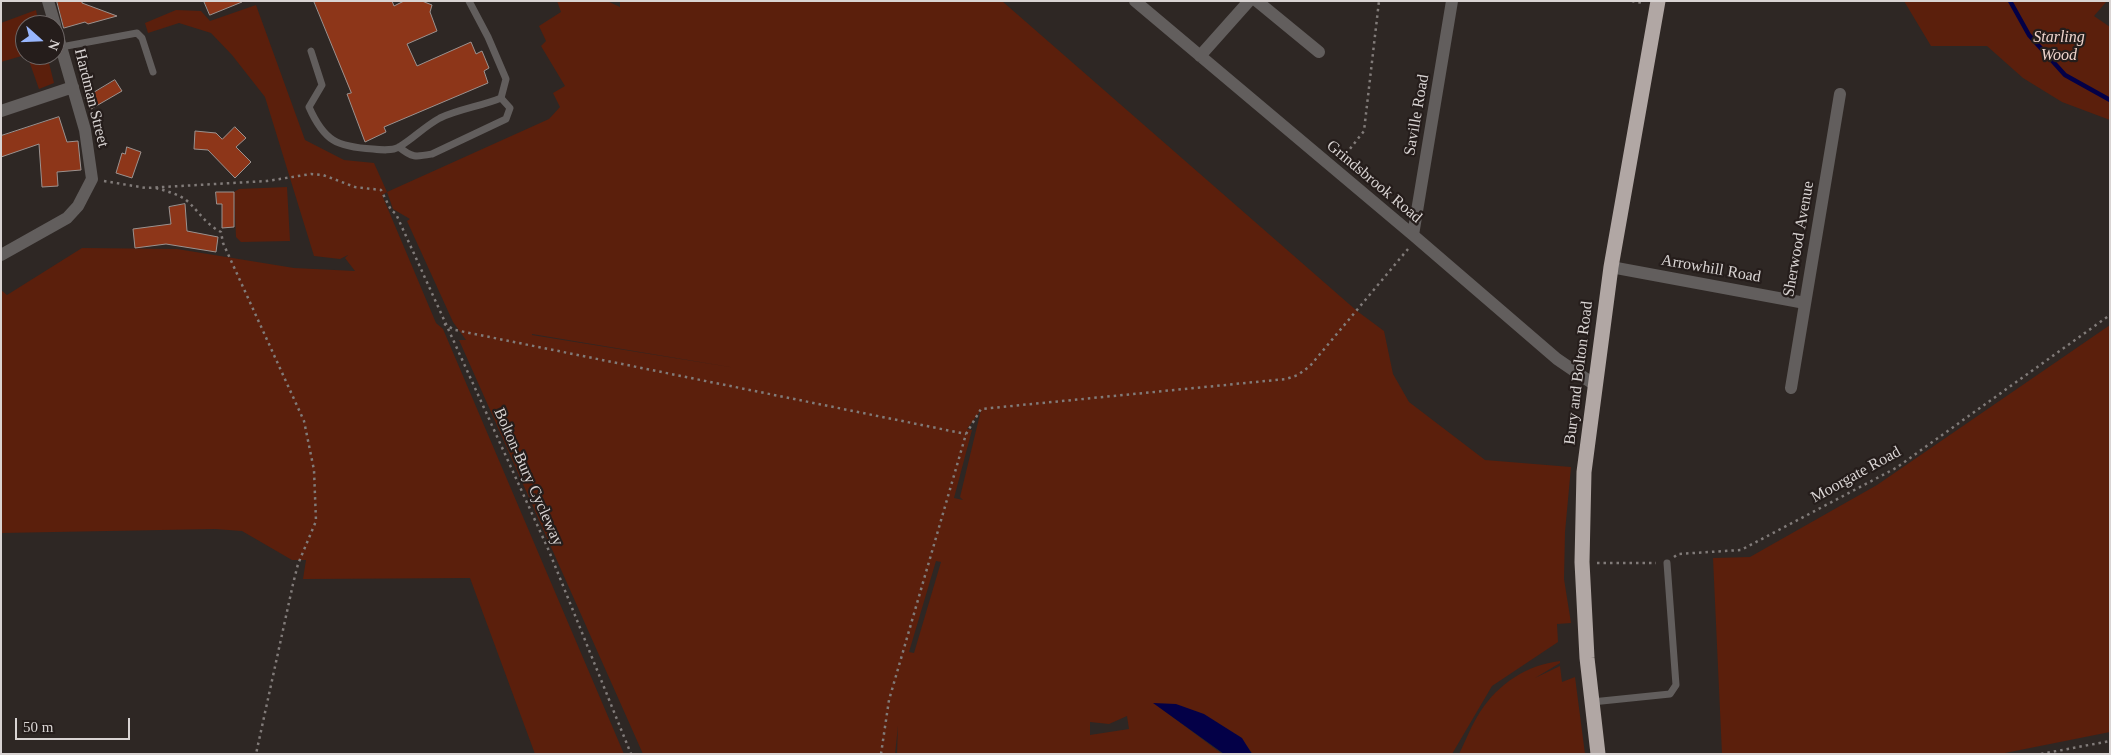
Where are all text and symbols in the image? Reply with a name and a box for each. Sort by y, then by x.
north arrow [15,15,65,65]
park label: Starling Wood [2033,28,2085,66]
text: N [45,38,62,52]
street label: Hardman Street [69,47,113,149]
street label: Saville Road [1400,73,1434,157]
street label: Grindsbrook Road [1322,137,1426,227]
street label: Sherwood Avenue [1779,179,1819,299]
street label: Arrowhill Road [1660,251,1762,287]
street label: Bury and Bolton Road [1561,300,1597,446]
street label: Bolton-Bury Cycleway [489,405,567,549]
street label: Moorgate Road [1808,442,1904,508]
scale bar [18,708,132,740]
text: 50 m [23,719,53,735]

